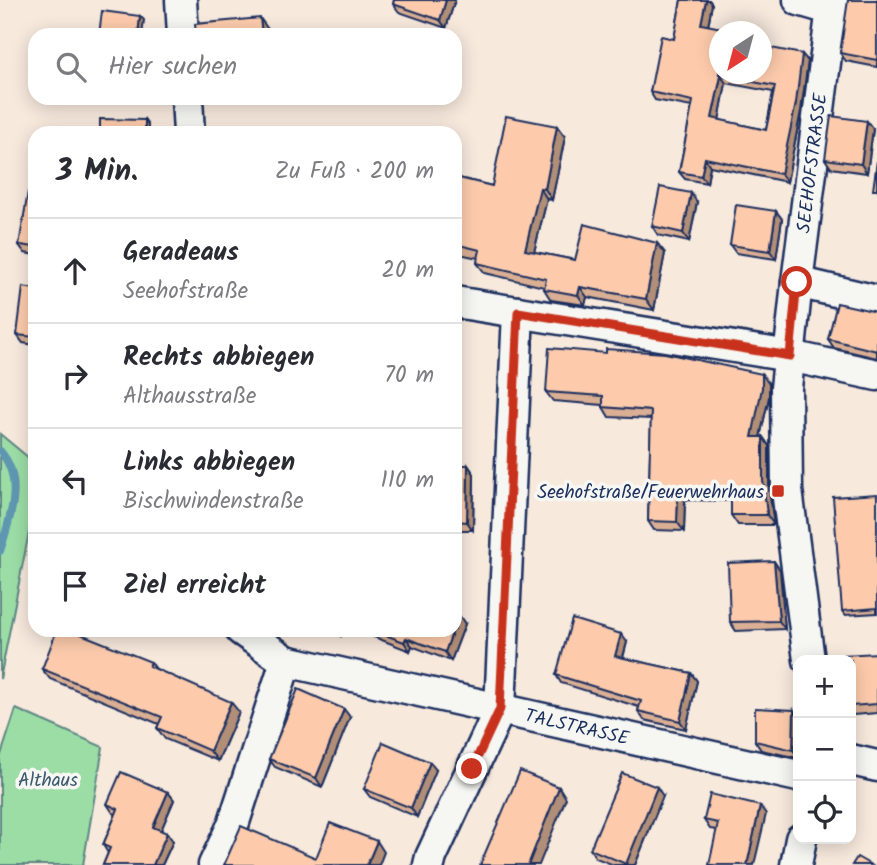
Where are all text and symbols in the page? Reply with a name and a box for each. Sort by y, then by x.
north arrow [709,21,772,84]
search box [28,28,462,105]
text: Hier suchen [108,46,237,88]
icon: search [52,48,90,86]
street label: SEEHOFSTRASSE [790,91,837,235]
text: 3 Min. [56,148,138,196]
text: Zu Fuß · 200 m [275,154,434,190]
text: Geradeaus [123,232,239,274]
icon: ahead [56,252,94,290]
text: 20 m [382,253,434,289]
route start [781,266,812,297]
text: Seehofstraße [123,274,248,310]
text: Rechts abbiegen [123,337,314,379]
icon: right [56,357,94,395]
text: 70 m [384,358,434,394]
text: Althausstraße [123,379,256,415]
text: Links abbiegen [123,442,295,484]
icon: left [56,462,94,500]
text: 110 m [381,463,434,499]
place label: Seehofstraße/Feuerwehrhaus [537,478,764,508]
marker: Seehofstraße/Feuerwehrhaus [770,483,786,499]
text: Bischwindenstraße [123,484,304,520]
text: Ziel erreicht [123,565,266,607]
icon: arrive [56,567,94,605]
map controls [793,655,856,844]
button: + [793,655,856,718]
street label: TALSTRASSE [521,701,633,755]
button: − [793,718,856,781]
route end [456,753,487,784]
park label: Althaus [18,766,78,796]
button: locate [793,781,856,844]

